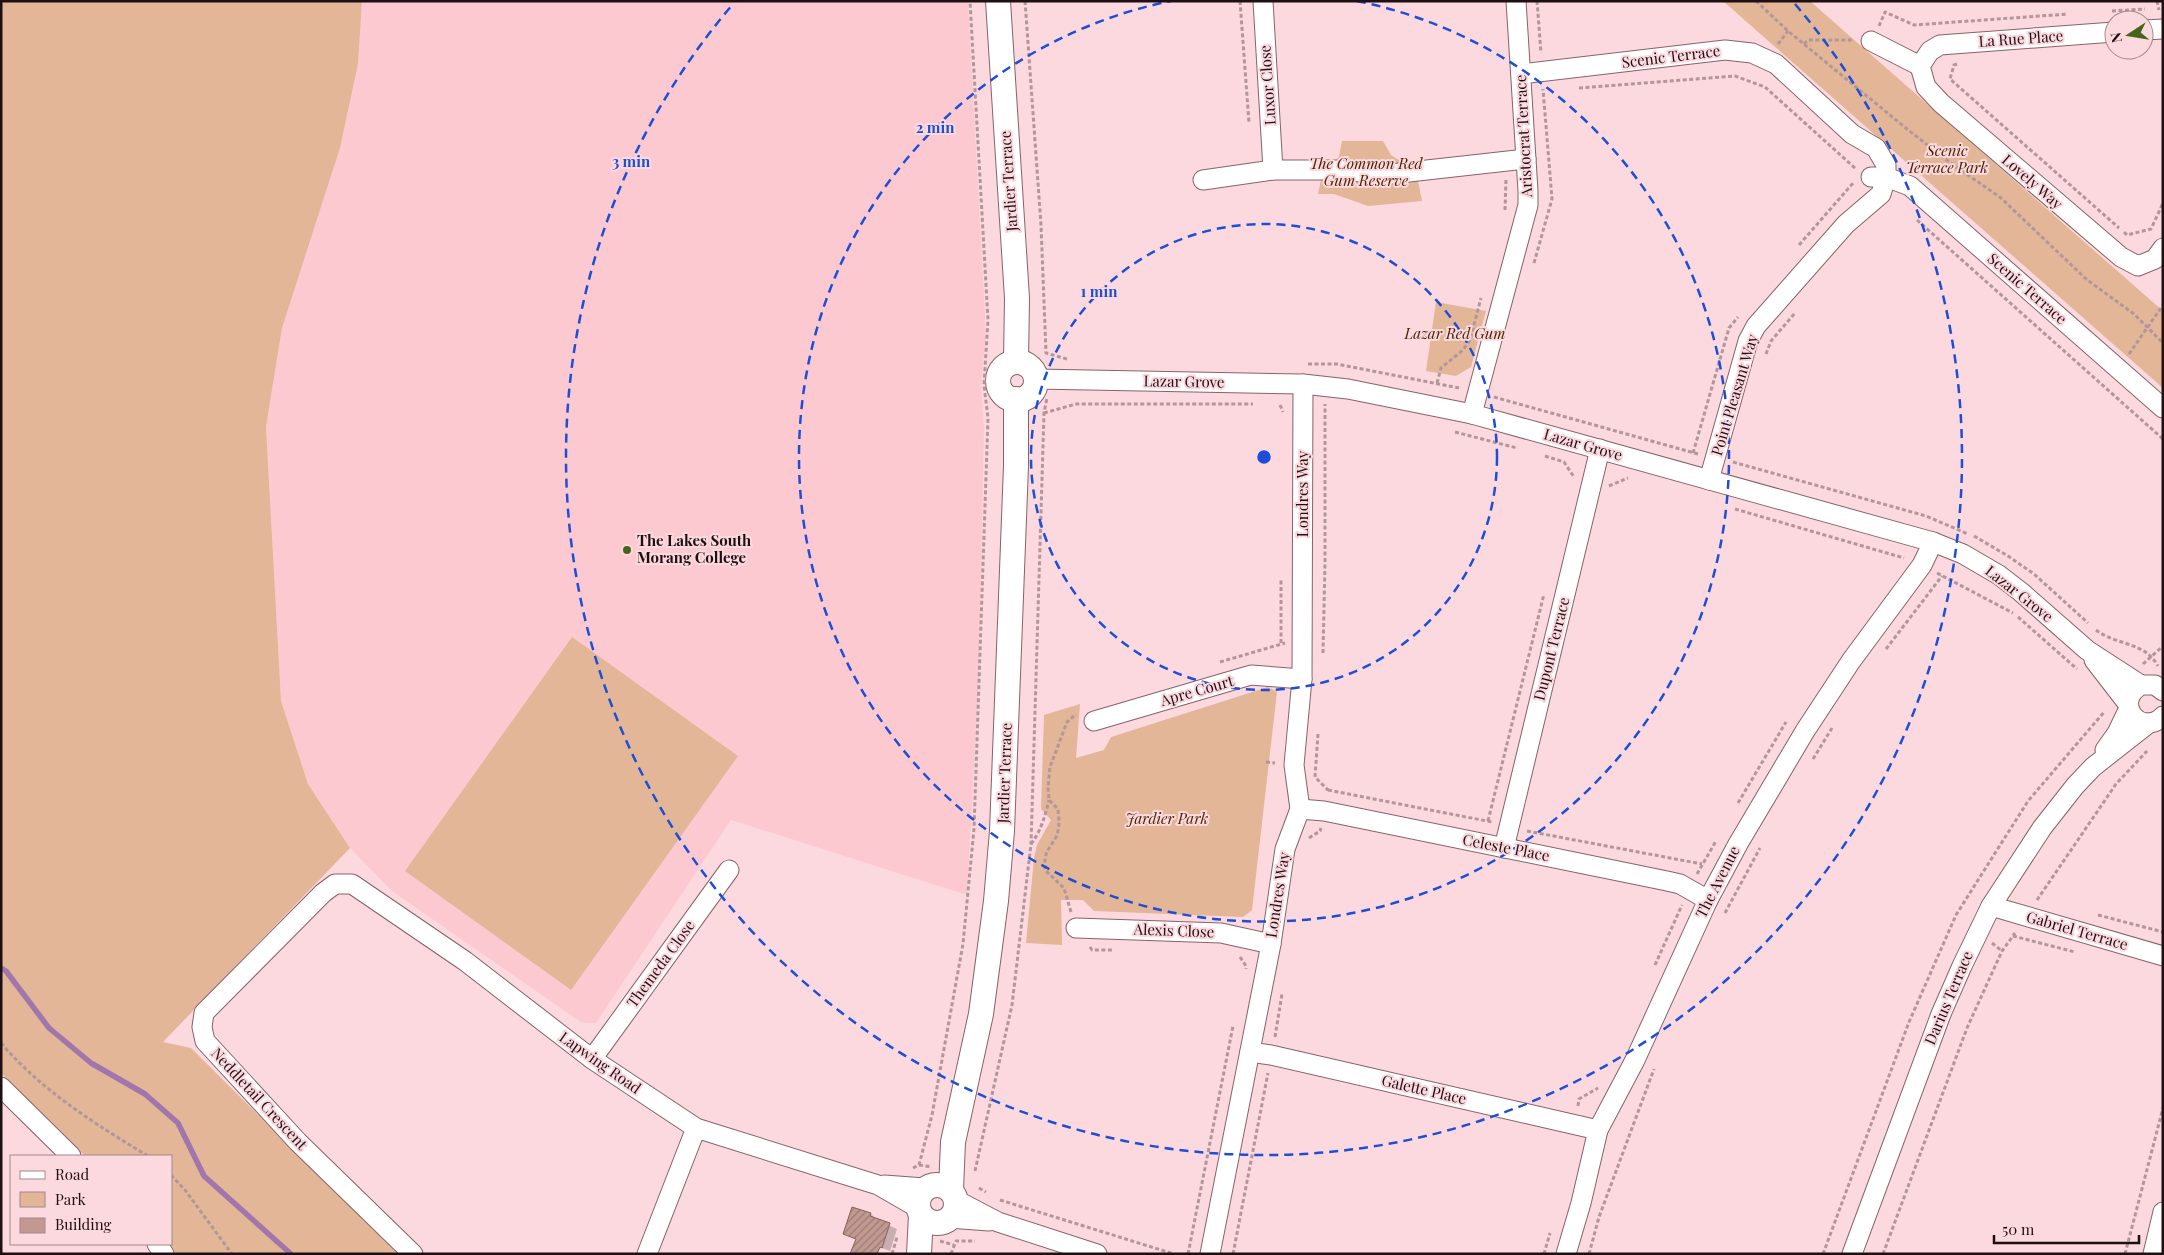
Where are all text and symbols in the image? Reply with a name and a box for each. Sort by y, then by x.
north arrow [2104,10,2154,60]
street label: La Rue Place [1978,25,2064,51]
text: N [2105,31,2126,45]
street label: Scenic Terrace [1621,40,1721,72]
street label: Luxor Close [1254,44,1280,126]
street label: Aristocrat Terrace [1510,74,1536,199]
text: 2 min [916,117,955,137]
street label: Jardier Terrace [995,130,1022,233]
park label: Scenic Terrace Park [1906,140,1988,177]
street label: Lovely Way [1998,149,2068,213]
text: 3 min [612,151,651,171]
park label: The Common Red Gum Reserve [1309,153,1424,190]
street label: Scenic Terrace [1984,248,2072,328]
text: 1 min [1081,281,1118,301]
park label: Lazar Red Gum [1404,323,1505,343]
street label: Point Pleasant Way [1706,331,1762,458]
street label: Lazar Grove [1143,370,1225,392]
street label: Lazar Grove [1542,423,1625,465]
centre of rings [1255,448,1273,466]
street label: Londres Way [1292,450,1312,537]
place label: The Lakes South Morang College [637,530,751,567]
marker: The Lakes South Morang College [621,544,633,556]
street label: Lazar Grove [1982,560,2058,626]
street label: Dupont Terrace [1529,595,1574,703]
street label: Apre Court [1157,670,1236,710]
street label: Jardier Terrace [992,722,1016,825]
park label: Jardier Park [1126,808,1209,828]
street label: Celeste Place [1461,829,1551,865]
street label: The Avenue [1690,842,1744,921]
street label: Londres Way [1260,850,1294,939]
street label: Gabriel Terrace [2024,906,2130,954]
street label: Themeda Close [622,916,699,1011]
street label: Alexis Close [1132,919,1215,941]
street label: Darius Terrace [1919,948,1977,1048]
street label: Lapwing Road [556,1027,646,1098]
street label: Neddletail Crescent [207,1043,313,1154]
street label: Galette Place [1380,1070,1469,1108]
legend [10,1155,172,1245]
text: Road [55,1164,89,1184]
text: Park [55,1189,87,1209]
scale bar [1994,1212,2139,1244]
text: Building [55,1214,112,1234]
text: 50 m [2002,1219,2035,1239]

